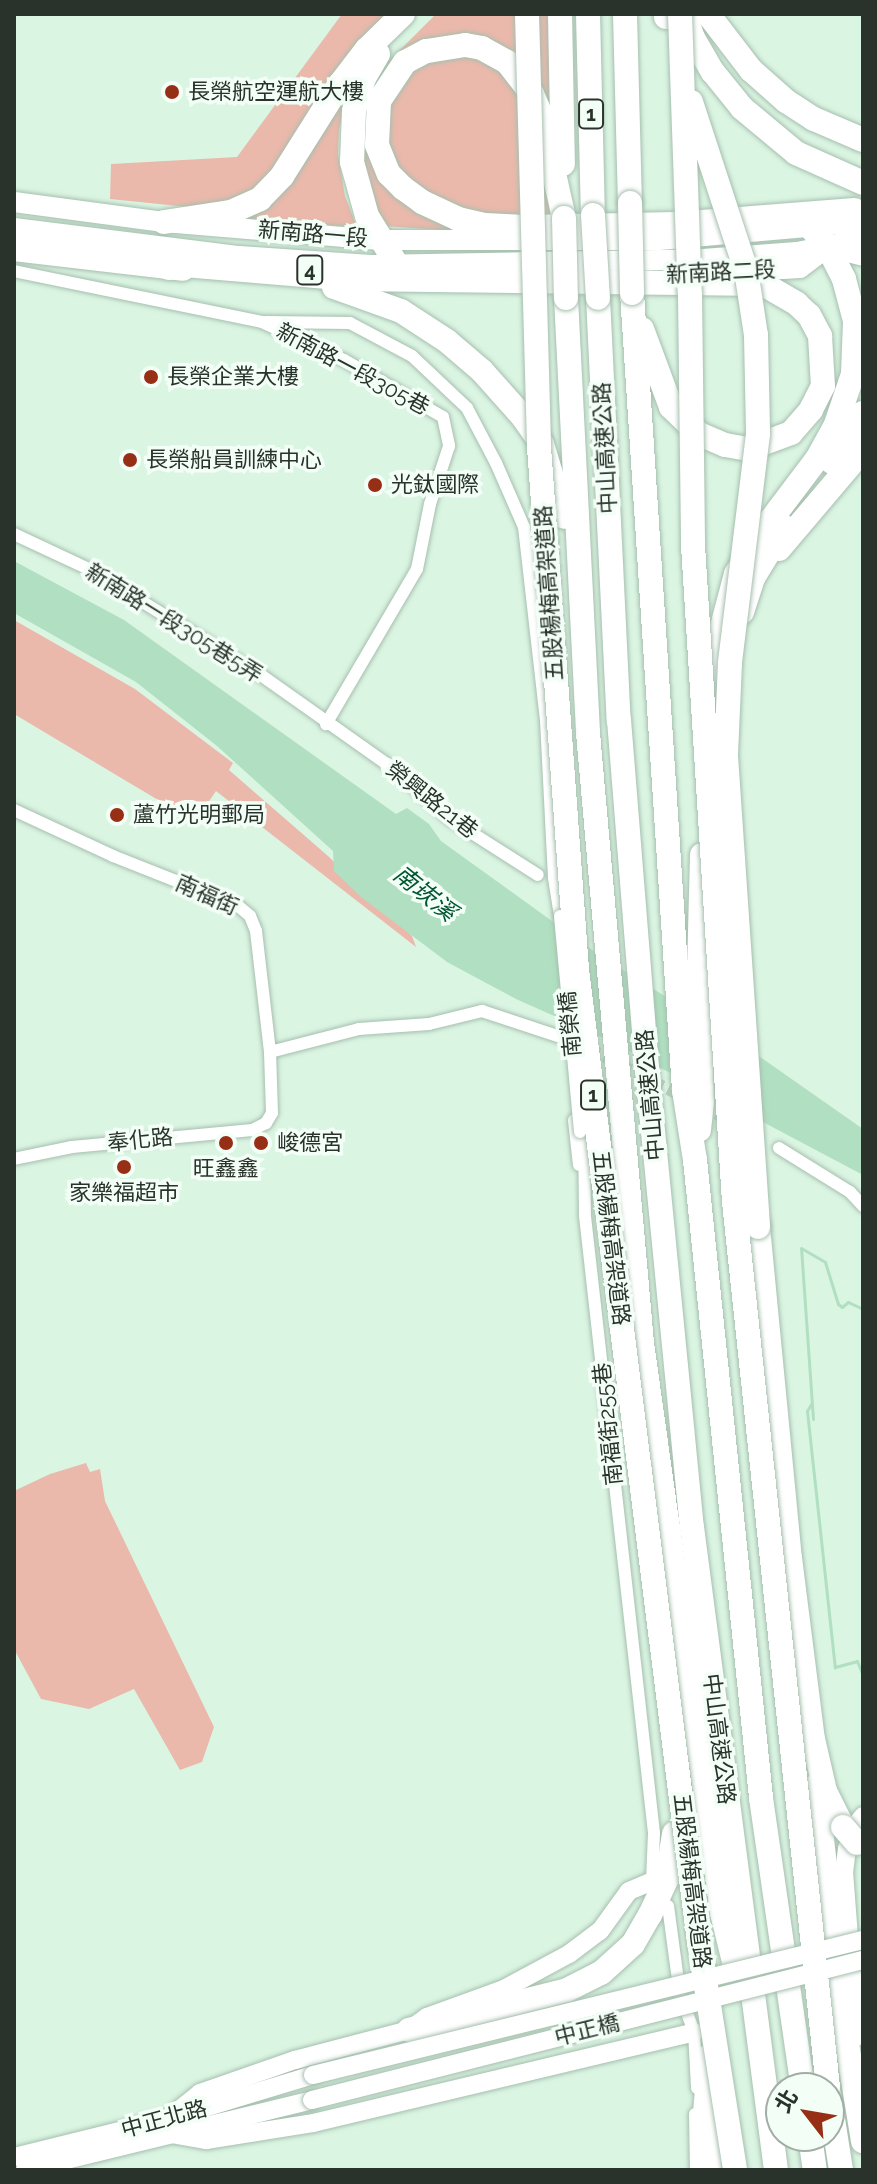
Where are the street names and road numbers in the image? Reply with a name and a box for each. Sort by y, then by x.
road number: 1 [577,98,605,130]
street label: 新南路一段 [257,216,369,252]
road number: 4 [296,254,324,286]
street label: 新南路二段 [665,256,777,288]
street label: 新南路一段305巷 [272,318,434,420]
street label: 中山高速公路 [588,381,622,515]
street label: 五股楊梅高架道路 [530,504,568,682]
street label: 新南路一段305巷5弄 [81,558,267,688]
street label: 榮興路21巷 [381,756,483,844]
street label: 南福街 [171,870,243,920]
street label: 南榮橋 [554,990,586,1058]
street label: 中山高速公路 [631,1028,669,1162]
road number: 1 [579,1079,607,1111]
street label: 奉化路 [106,1123,174,1157]
street label: 五股楊梅高架道路 [587,1149,635,1327]
street label: 南福街255巷 [588,1361,628,1487]
street label: 中山高速公路 [698,1672,740,1806]
street label: 五股楊梅高架道路 [668,1792,716,1970]
street label: 中正橋 [552,2009,622,2051]
street label: 中正北路 [118,2095,210,2143]

